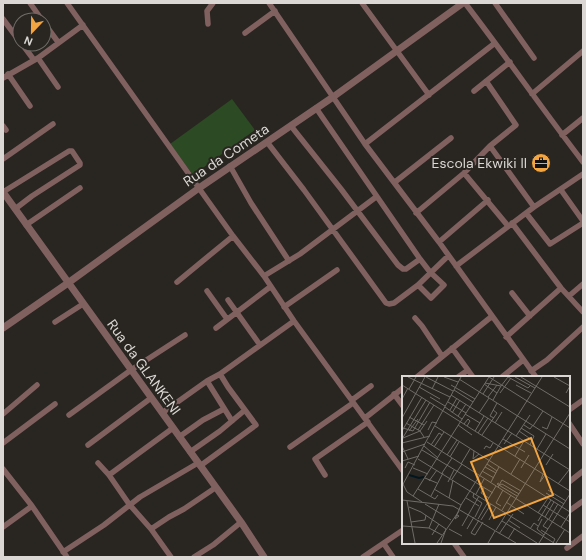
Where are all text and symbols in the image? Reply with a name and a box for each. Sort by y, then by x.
north arrow [12,12,52,52]
text: N [22,33,35,49]
street label: Rua da Cometa [180,120,272,190]
office icon: Escola Ekwiki II [530,152,552,174]
place label: Escola Ekwiki II [432,154,527,172]
street label: Rua da GLANKENI [103,316,185,418]
inset map [402,376,570,544]

